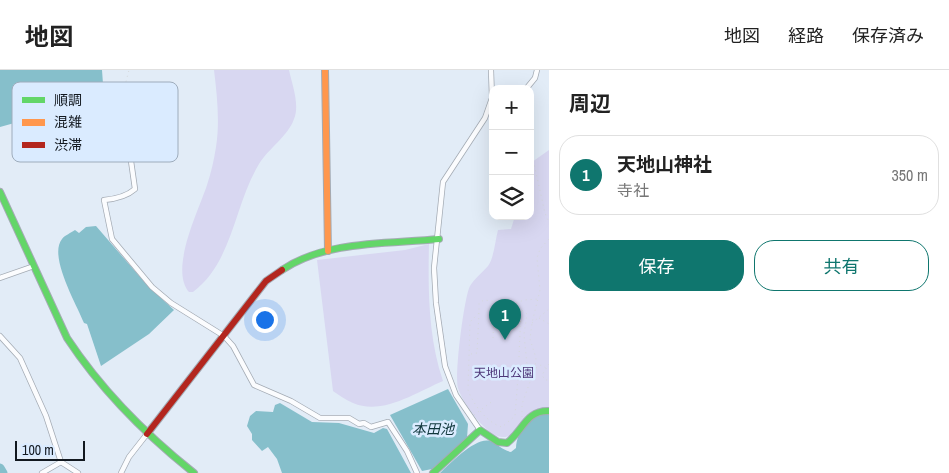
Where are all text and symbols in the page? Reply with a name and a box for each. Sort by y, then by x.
text: 地図 [25,20,73,52]
text: 地図 [724,23,760,48]
text: 経路 [788,23,824,48]
text: 保存済み [852,23,924,48]
legend [12,82,178,162]
map controls [489,85,534,220]
button: + [489,85,534,130]
text: 周辺 [569,89,611,118]
text: 順調 [54,91,82,109]
text: 混雑 [54,113,82,131]
button: − [489,130,534,175]
text: 渋滞 [54,136,82,154]
text: 天地山神社 [617,151,712,177]
text: 1 [582,164,590,186]
text: 350 m [892,164,928,186]
button: layers [489,175,534,220]
text: 寺社 [617,179,649,201]
button: 保存 [569,240,744,291]
button: 共有 [754,240,929,291]
pin: 1 [489,299,521,340]
your location [252,307,278,333]
park label: 天地山公園 [474,365,534,381]
water label: 本田池 [412,420,456,438]
scale bar [15,438,85,461]
text: 100 m [22,441,54,459]

